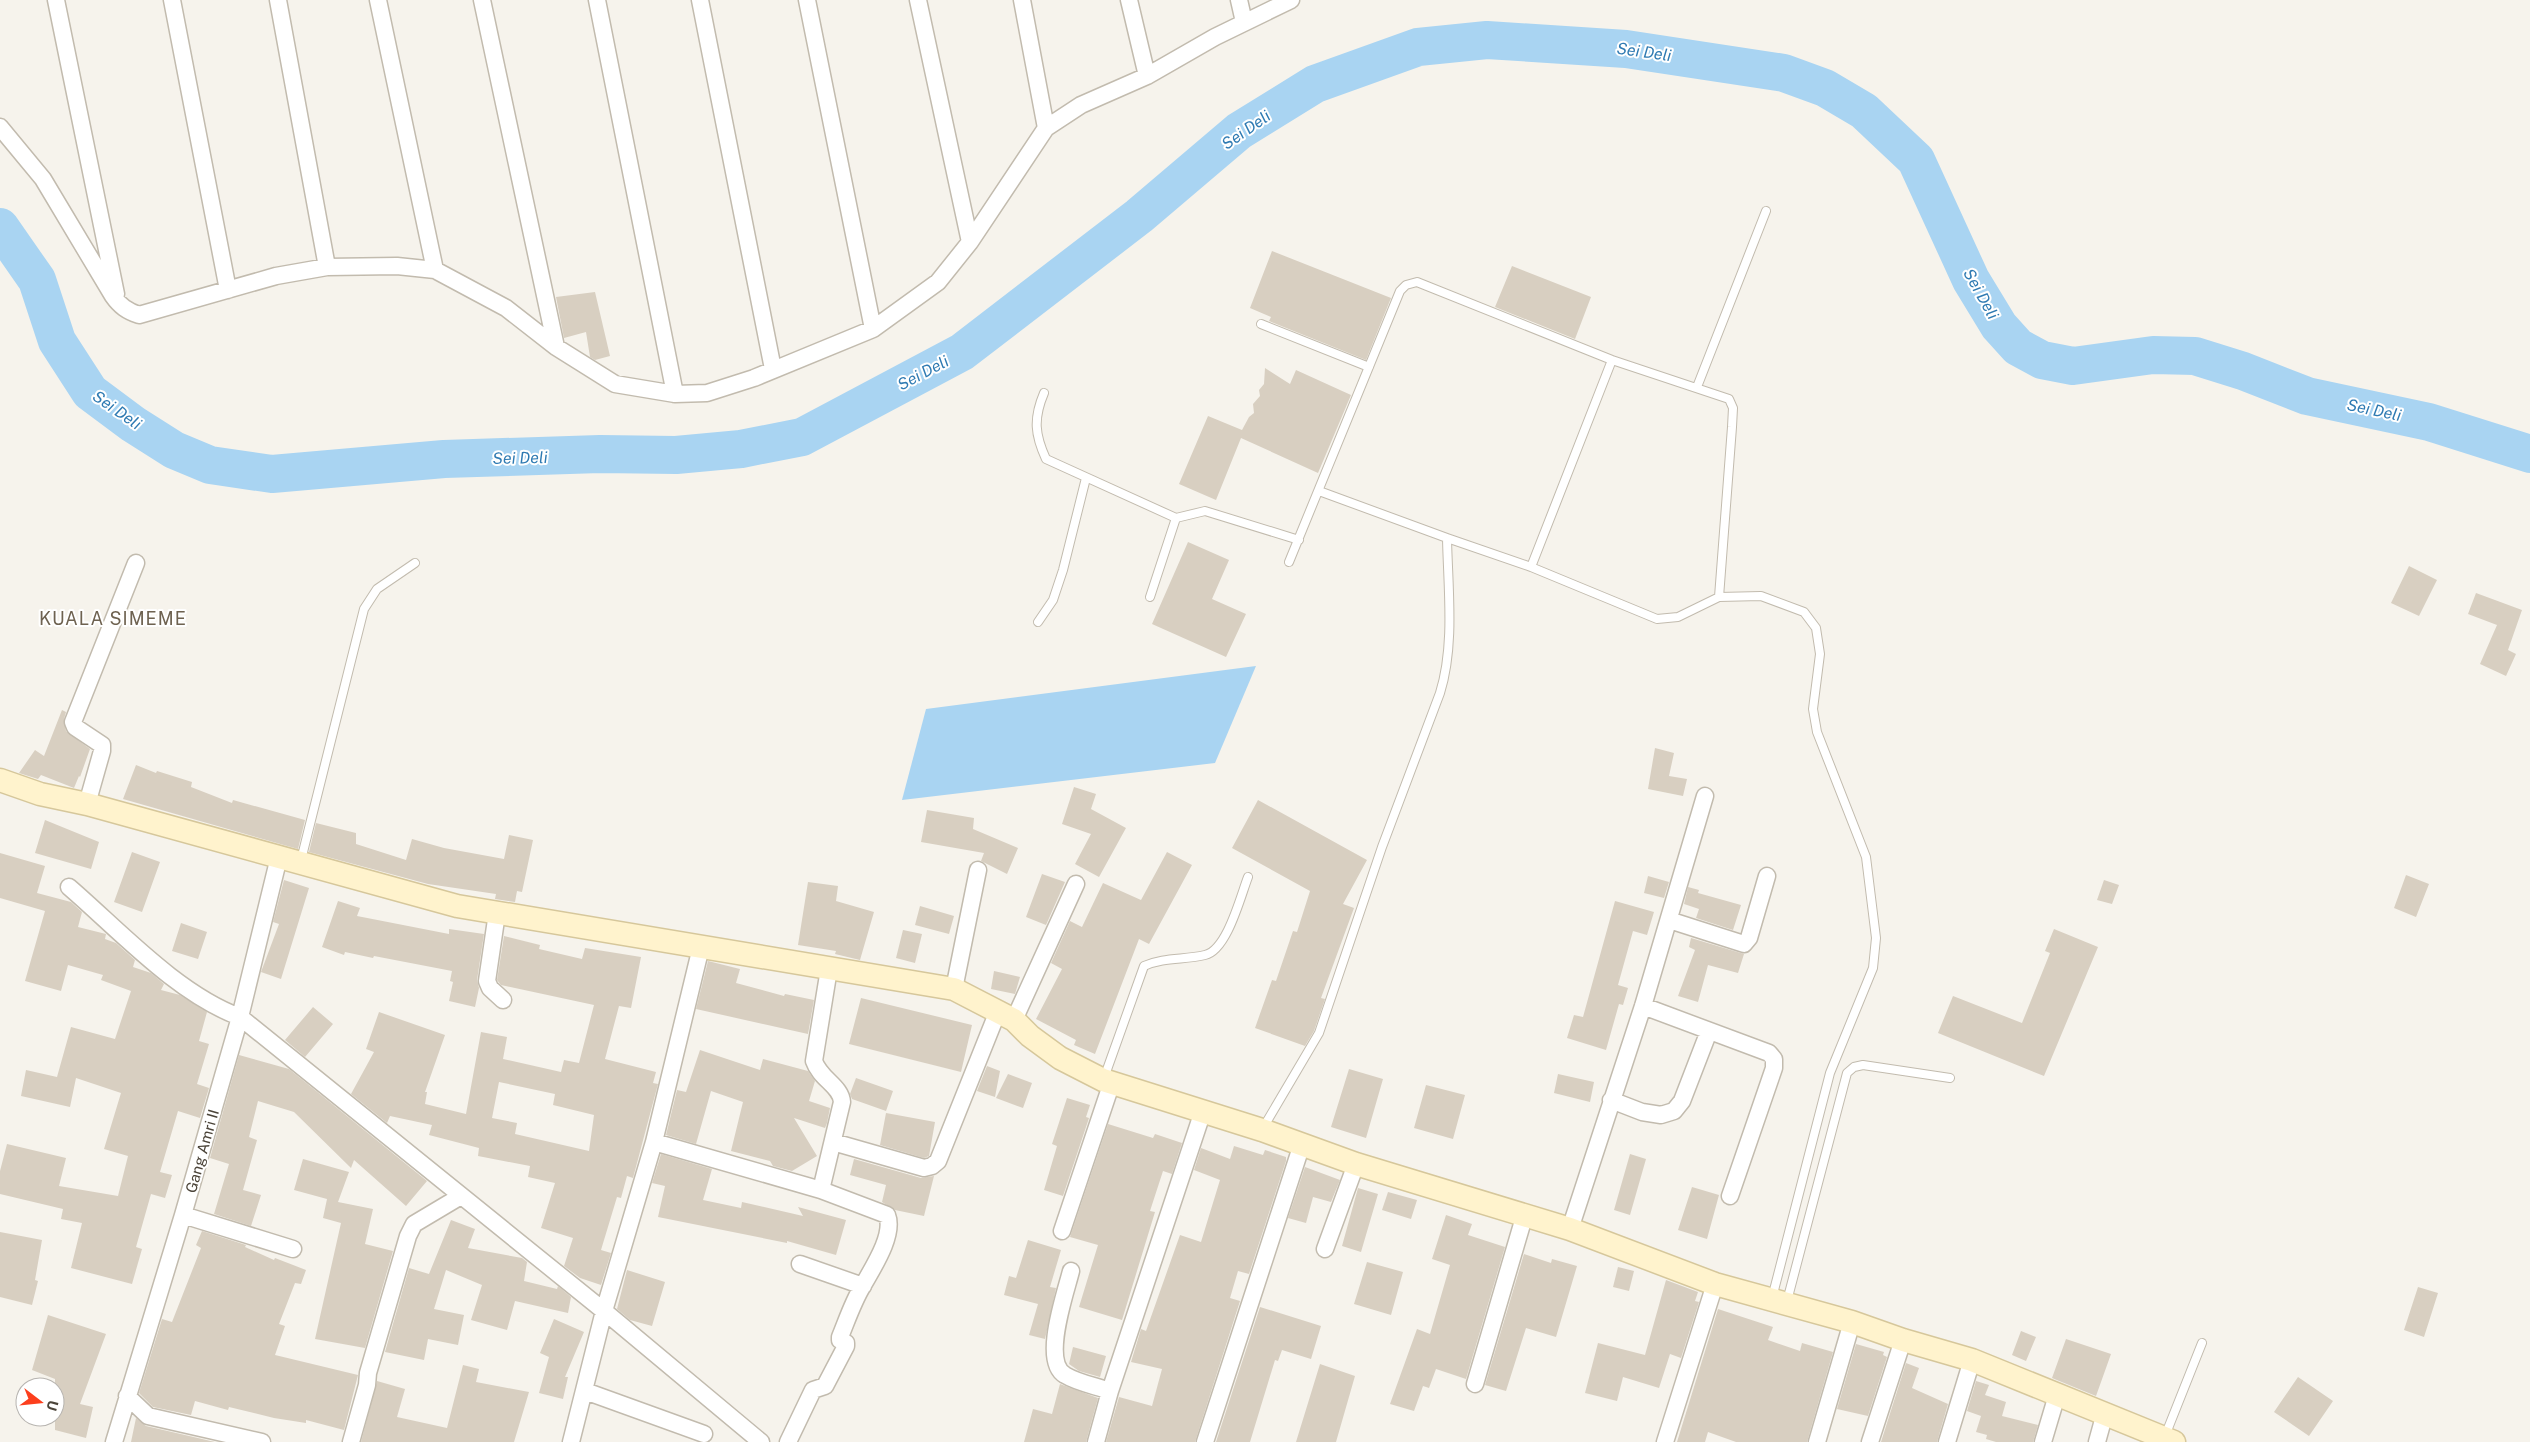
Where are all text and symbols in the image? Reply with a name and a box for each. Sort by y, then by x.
water label: Sei Deli [1615,39,1673,65]
water label: Sei Deli [1218,106,1274,154]
water label: Sei Deli [1959,265,2003,323]
water label: Sei Deli [894,352,952,394]
water label: Sei Deli [89,386,145,434]
water label: Sei Deli [2345,395,2403,425]
water label: Sei Deli [492,448,548,468]
district label: KUALA SIMEME [39,608,187,629]
street label: Gang Amri II [182,1107,222,1195]
north arrow [15,1377,65,1427]
text: U [43,1399,62,1413]

